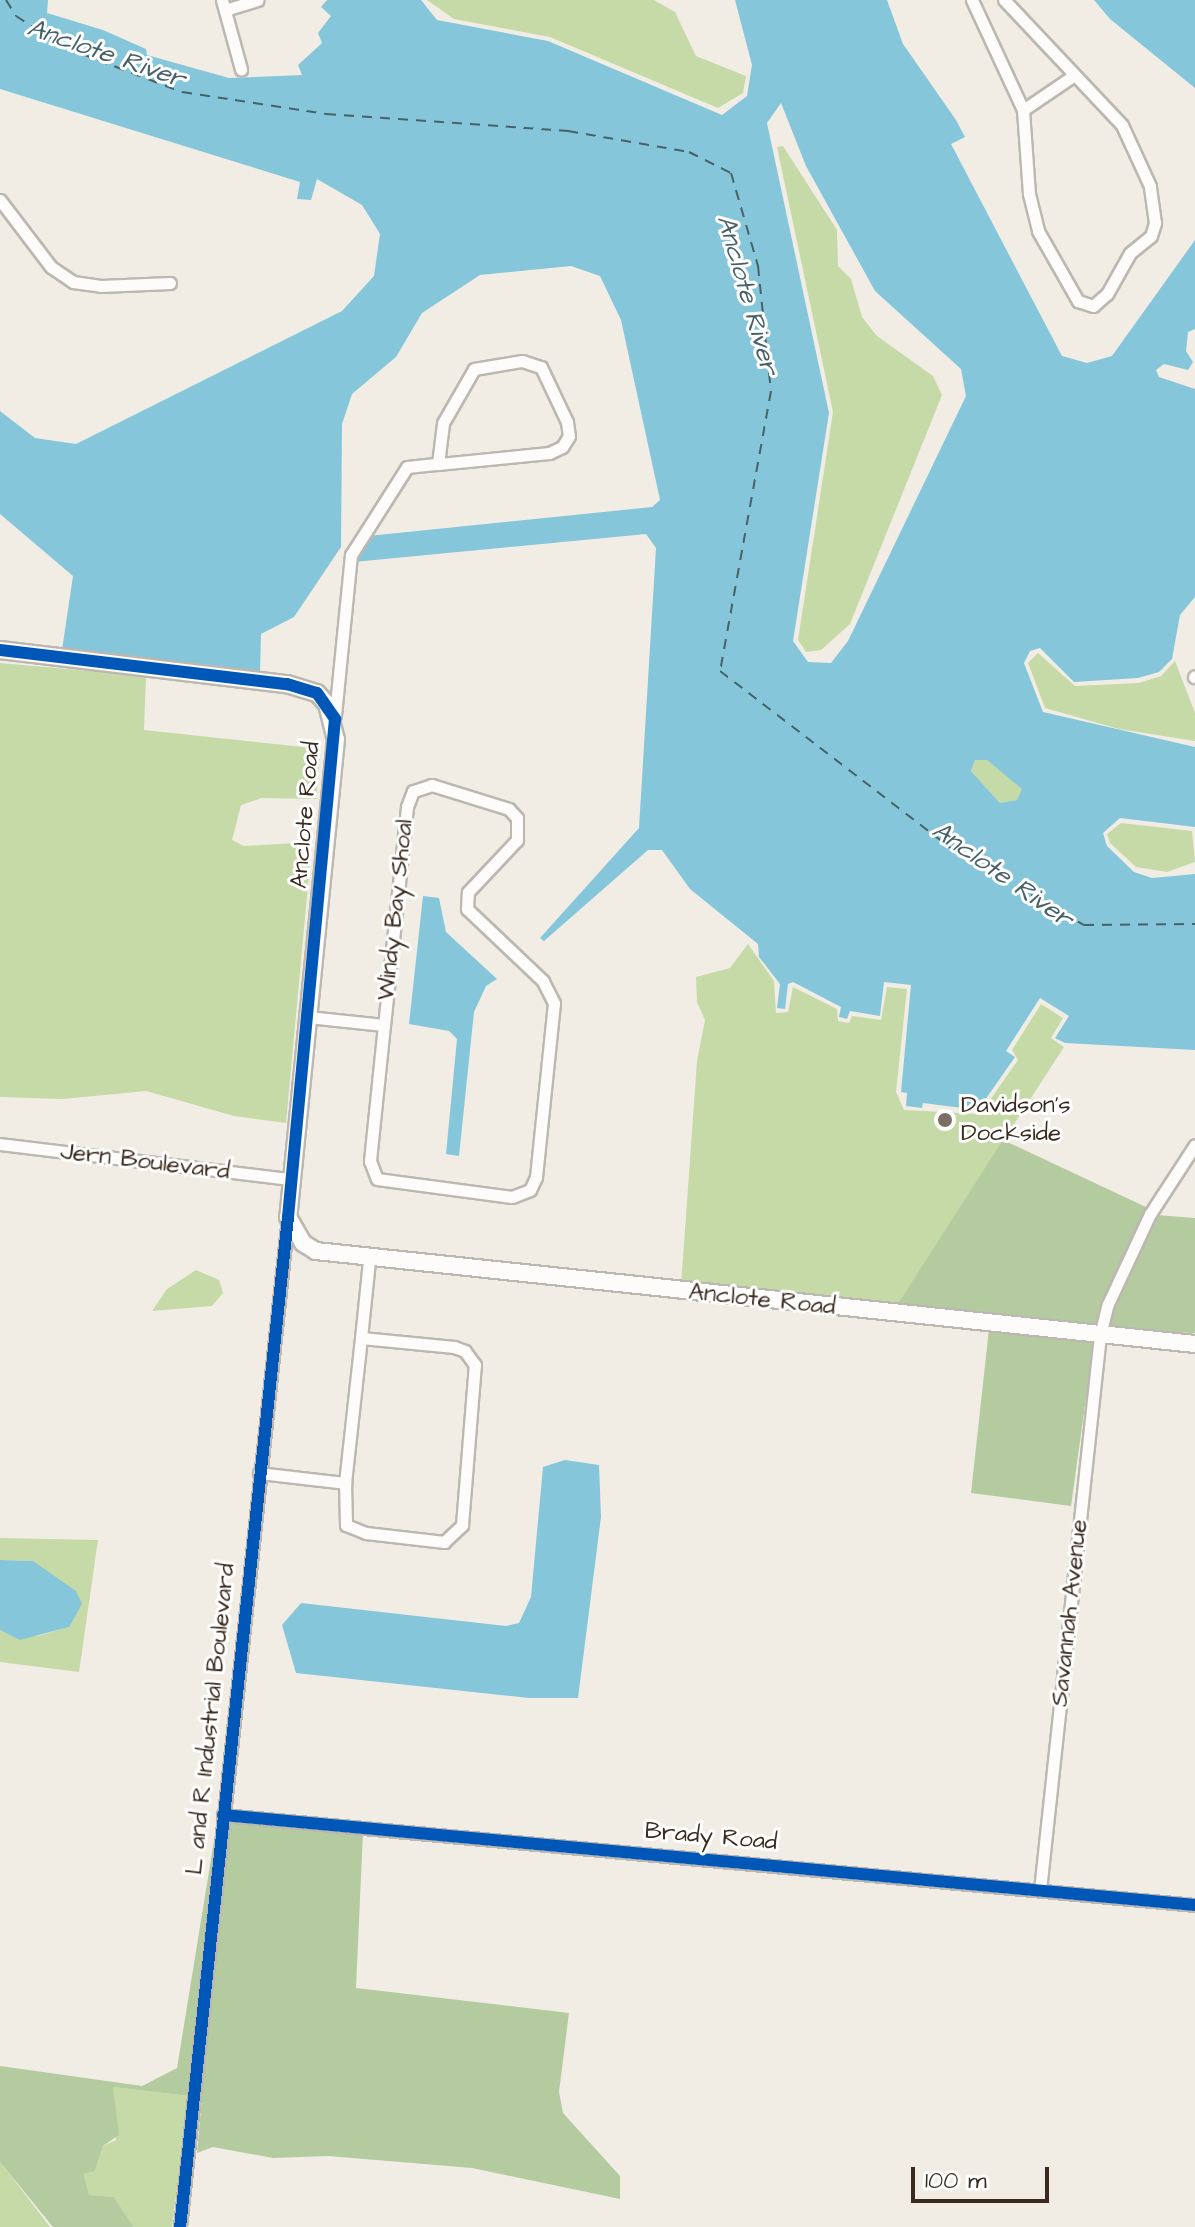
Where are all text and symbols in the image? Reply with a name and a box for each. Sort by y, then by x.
water label: Anclote River [23,13,189,95]
water label: Anclote River [709,212,785,378]
street label: Anclote Road [285,740,327,890]
water label: Anclote River [926,815,1078,935]
street label: Windy Bay Shoal [372,818,420,1002]
place label: Davidson's Dockside [961,1092,1071,1148]
marker: Davidson's Dockside [936,1111,954,1129]
street label: Jern Boulevard [59,1137,231,1187]
street label: Anclote Road [687,1278,837,1322]
street label: Savannah Avenue [1046,1518,1094,1708]
street label: L and R Industrial Boulevard [180,1562,242,1876]
street label: Brady Road [644,1817,778,1857]
scale bar [915,2151,1053,2201]
text: 100 m [925,2164,987,2198]

